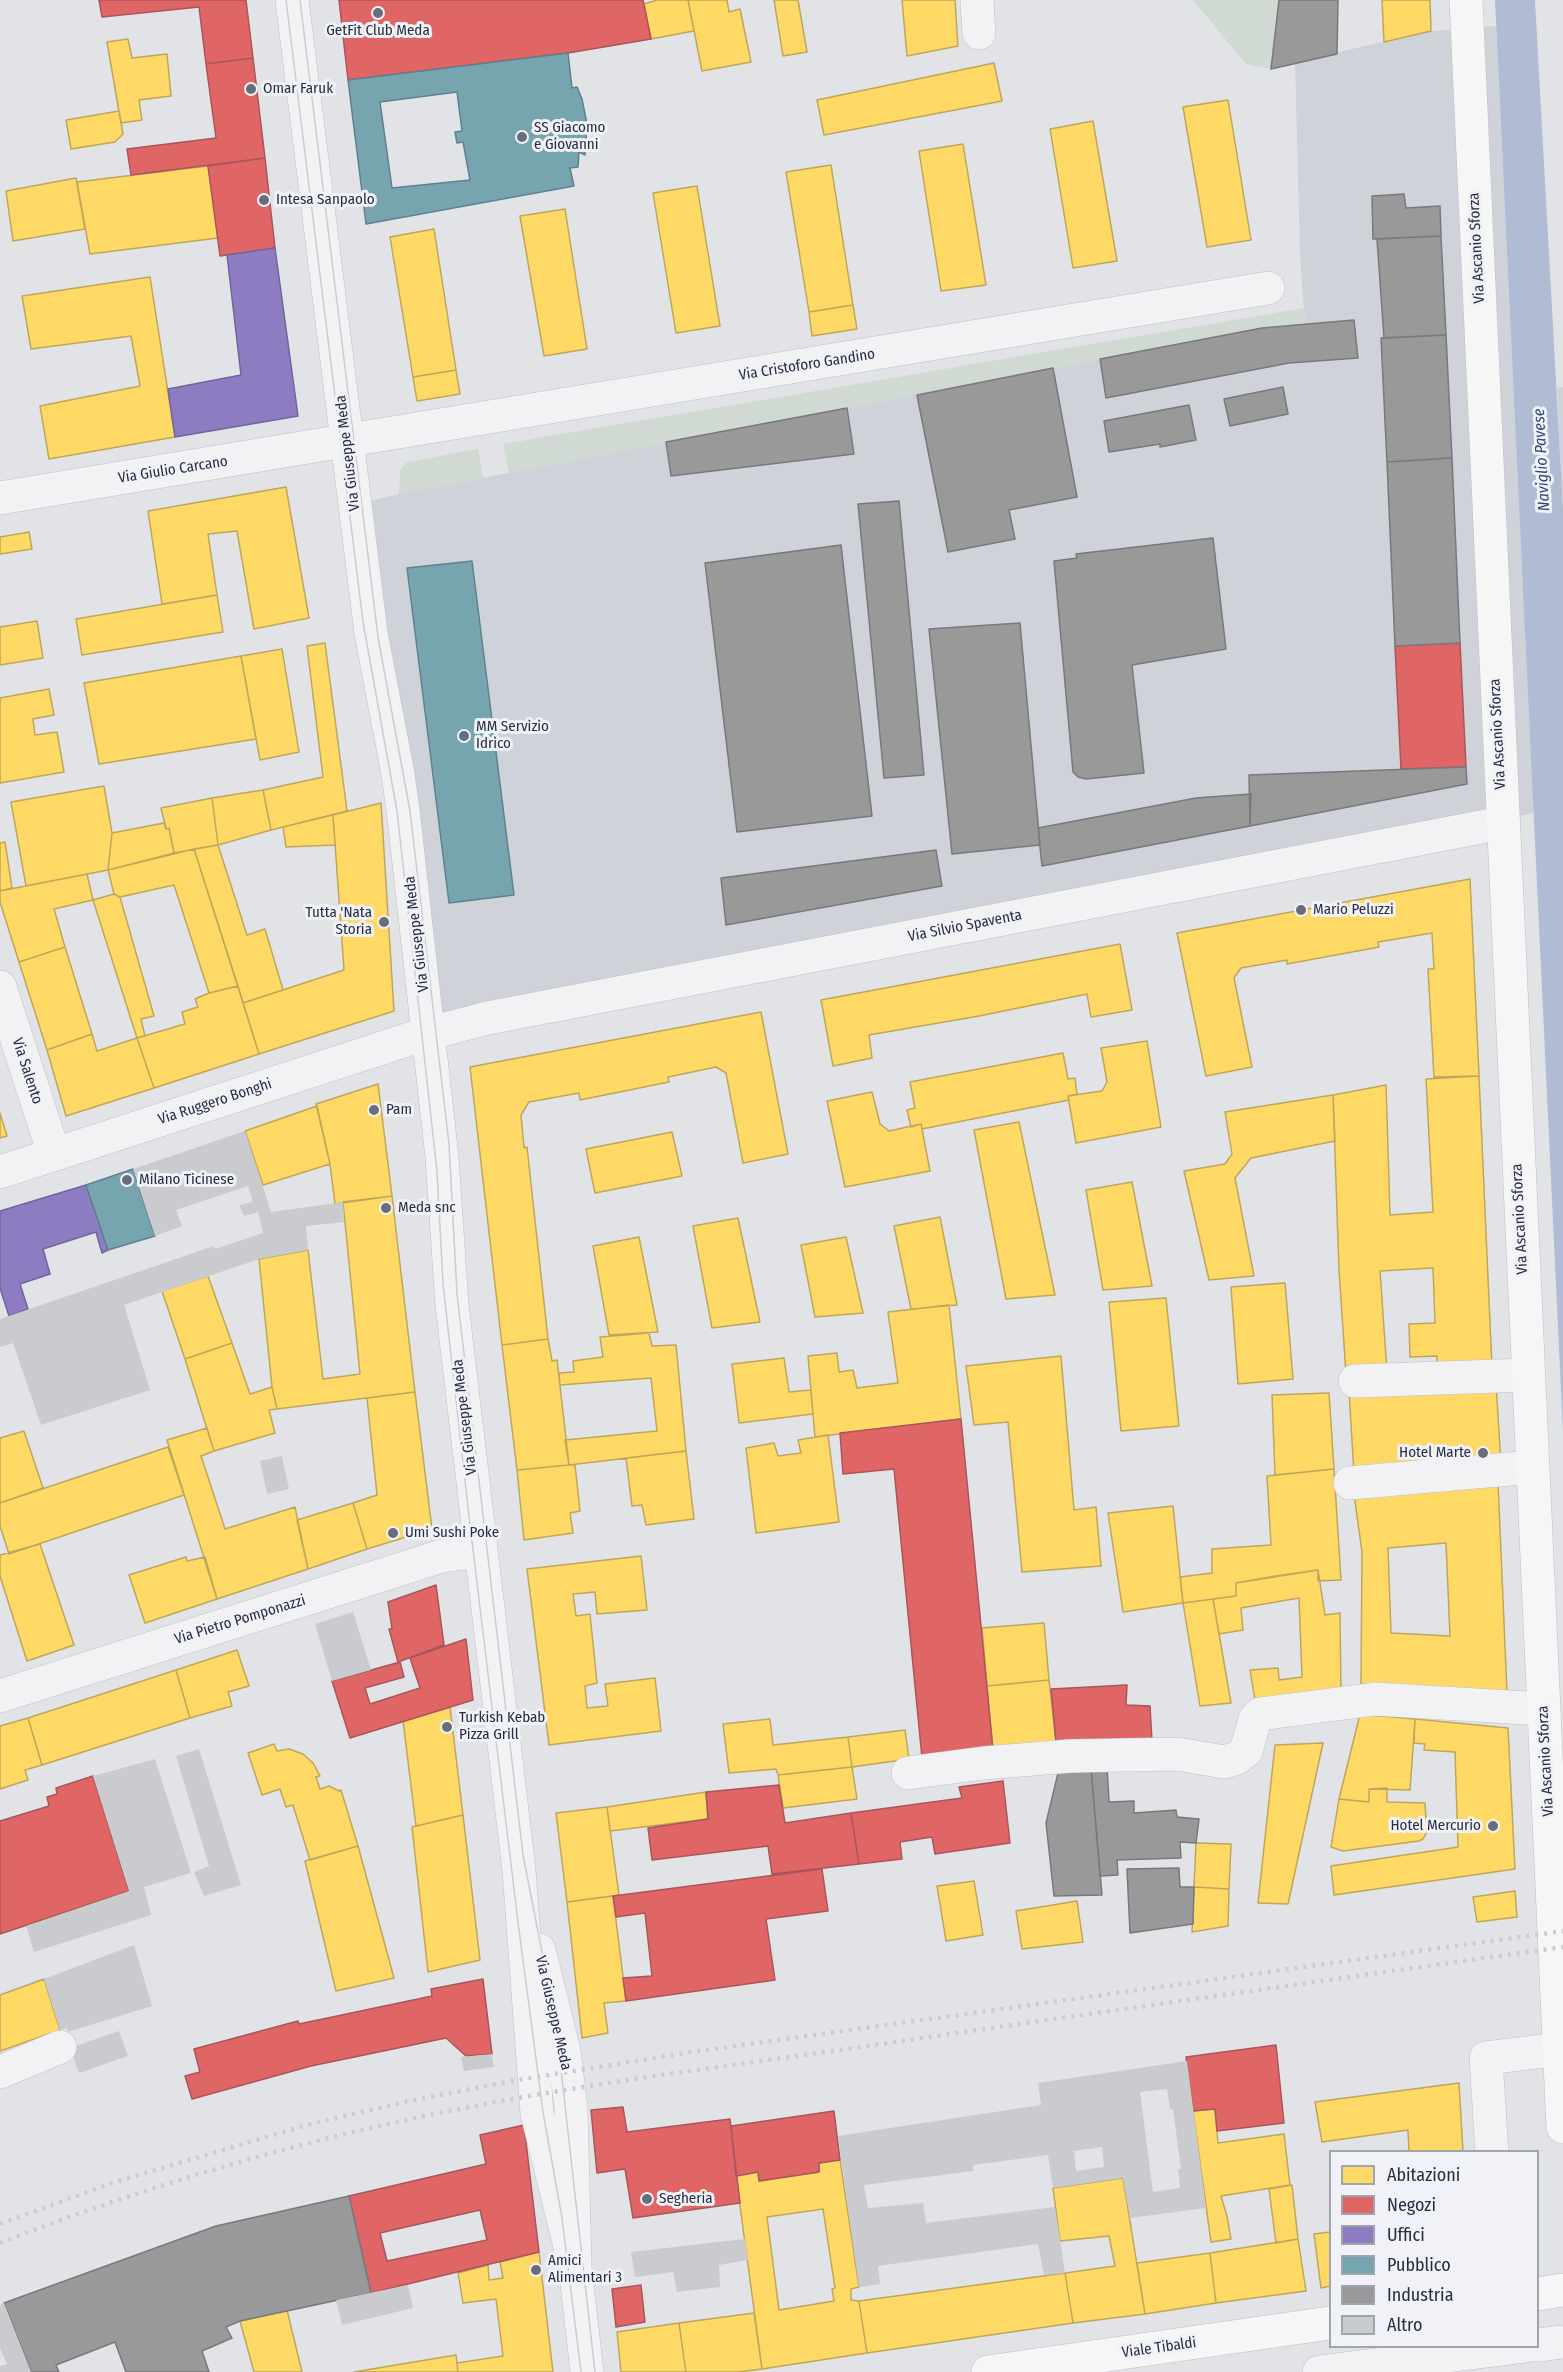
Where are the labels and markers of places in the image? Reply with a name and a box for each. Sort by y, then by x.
marker: GetFit Club Meda [371,6,385,20]
place label: GetFit Club Meda [326,22,430,40]
place label: Omar Faruk [263,80,333,98]
marker: Omar Faruk [244,82,258,96]
place label: SS Giacomo e Giovanni [534,119,605,154]
marker: SS Giacomo e Giovanni [515,130,529,144]
place label: Intesa Sanpaolo [276,191,375,209]
marker: Intesa Sanpaolo [257,193,271,207]
place label: MM Servizio Idrico [476,718,549,753]
marker: MM Servizio Idrico [457,729,471,743]
place label: Mario Peluzzi [1313,901,1394,919]
marker: Mario Peluzzi [1294,903,1308,917]
place label: Tutta 'Nata Storia [306,904,372,939]
marker: Tutta 'Nata Storia [377,915,391,929]
place label: Pam [386,1101,412,1119]
marker: Pam [367,1103,381,1117]
place label: Milano Ticinese [139,1171,234,1189]
marker: Milano Ticinese [120,1173,134,1187]
place label: Meda snc [398,1199,456,1217]
marker: Meda snc [379,1201,393,1215]
place label: Hotel Marte [1399,1444,1471,1462]
marker: Hotel Marte [1476,1446,1490,1460]
place label: Umi Sushi Poke [405,1524,499,1542]
marker: Umi Sushi Poke [386,1526,400,1540]
place label: Turkish Kebab Pizza Grill [459,1709,545,1744]
marker: Turkish Kebab Pizza Grill [440,1720,454,1734]
place label: Hotel Mercurio [1391,1817,1481,1835]
marker: Hotel Mercurio [1486,1819,1500,1833]
place label: Segheria [659,2190,713,2208]
marker: Segheria [640,2192,654,2206]
place label: Amici Alimentari 3 [548,2252,622,2287]
marker: Amici Alimentari 3 [529,2263,543,2277]

